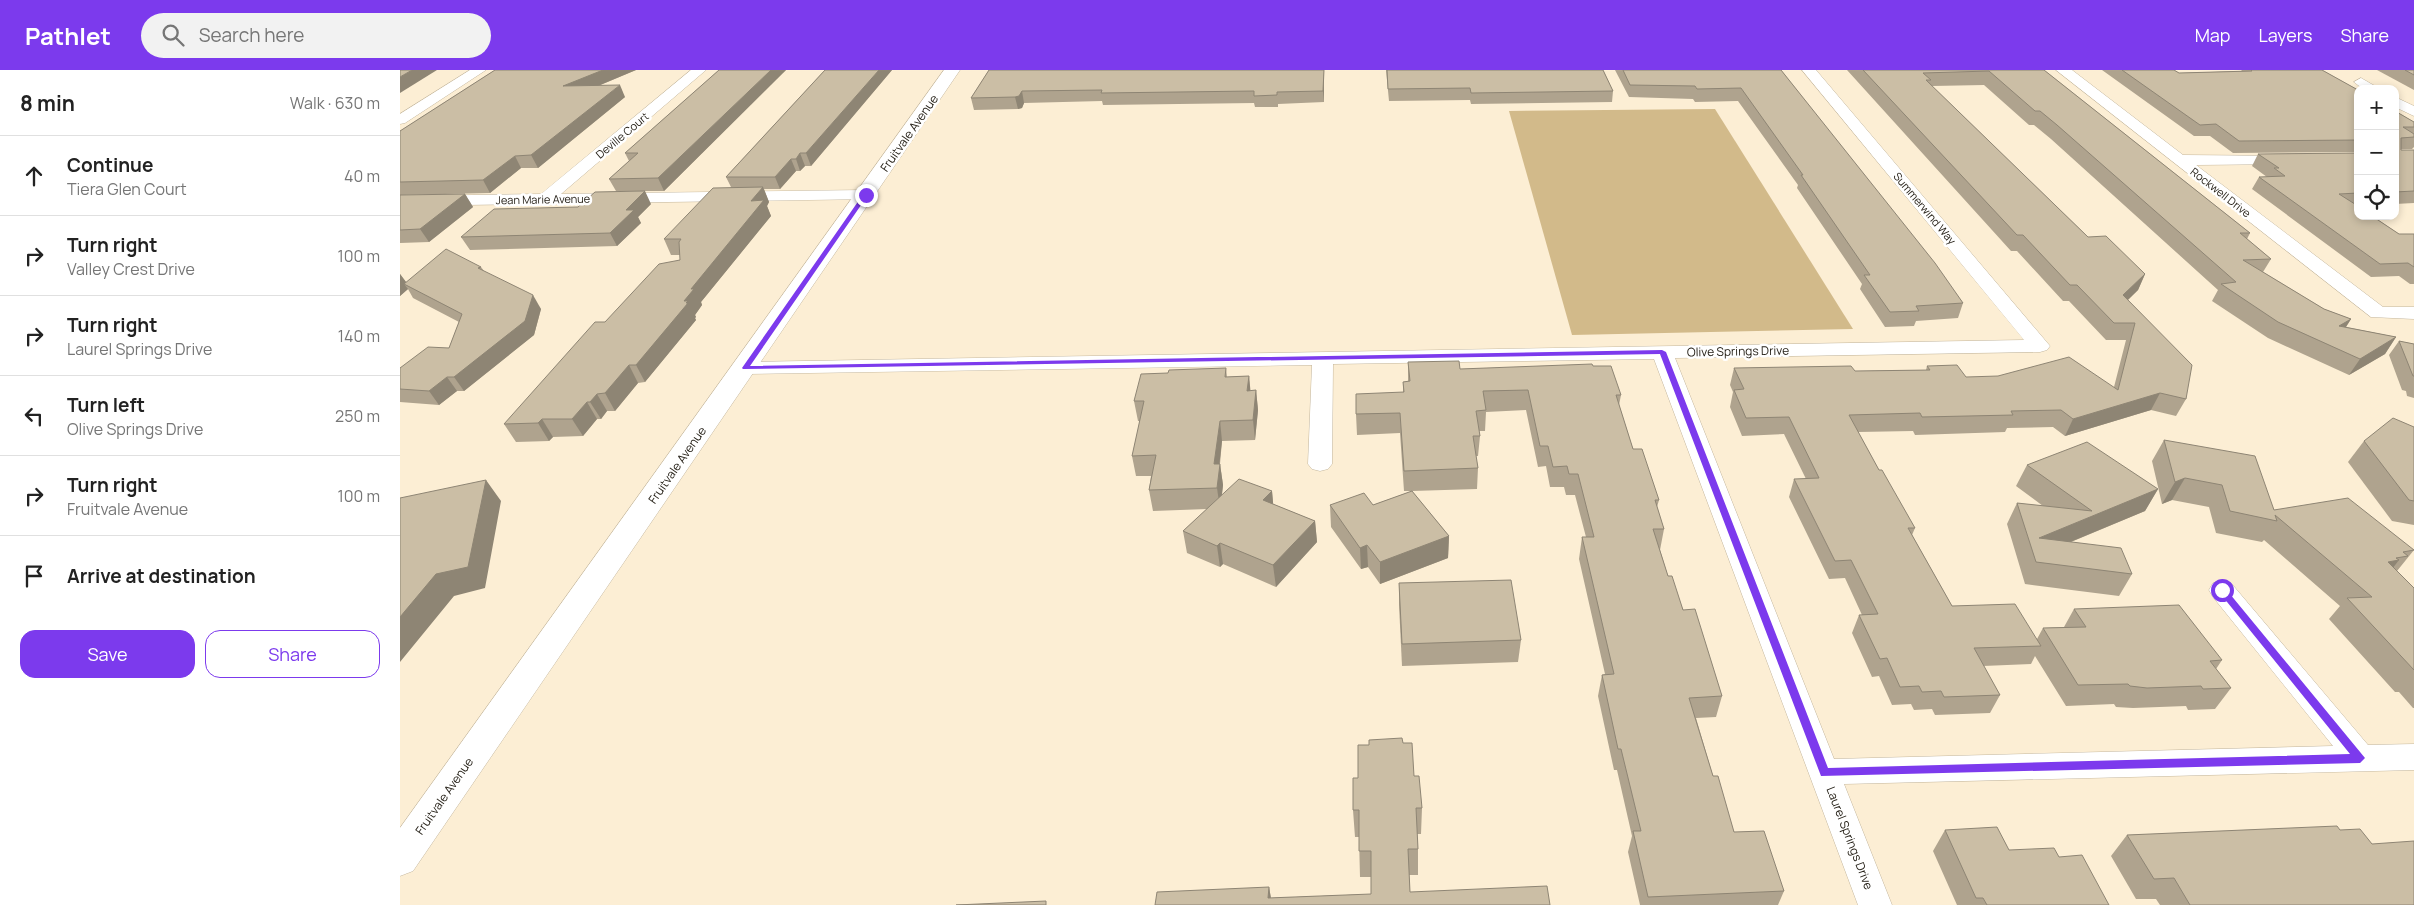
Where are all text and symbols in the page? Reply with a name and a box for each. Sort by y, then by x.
search box [141,13,491,58]
text: Pathlet [25,19,111,52]
icon: search [159,21,187,49]
text: Search here [199,22,304,48]
text: Map [2195,23,2230,47]
text: Layers [2258,23,2312,47]
text: Share [2340,23,2389,47]
map controls [2354,85,2399,220]
button: + [2354,85,2399,130]
text: 8 min [20,89,75,117]
street label: Fruitvale Avenue [876,91,942,175]
text: Walk · 630 m [290,92,380,114]
street label: Deville Court [592,108,652,162]
button: − [2354,130,2399,175]
text: Continue [67,152,153,178]
icon: ahead [20,162,48,190]
street label: Rockwell Drive [2188,164,2255,221]
text: 40 m [344,165,380,187]
street label: Summerwind Way [1890,169,1960,247]
button: locate [2354,175,2399,220]
text: Tiera Glen Court [67,178,187,200]
route end [855,184,878,207]
street label: Jean Marie Avenue [496,191,591,207]
text: Turn right [67,232,157,258]
icon: right [20,242,48,270]
text: 100 m [337,245,380,267]
text: Valley Crest Drive [67,258,195,280]
text: Turn right [67,312,157,338]
icon: right [20,322,48,350]
text: 140 m [338,325,380,347]
text: Laurel Springs Drive [67,338,212,360]
street label: Olive Springs Drive [1687,342,1789,360]
text: Turn left [67,392,145,418]
icon: left [20,402,48,430]
text: 250 m [335,405,380,427]
text: Olive Springs Drive [67,418,203,440]
street label: Fruitvale Avenue [644,423,710,507]
text: Turn right [67,472,157,498]
icon: right [20,482,48,510]
text: 100 m [337,485,380,507]
text: Fruitvale Avenue [67,498,188,520]
icon: arrive [20,562,48,590]
text: Arrive at destination [67,563,256,589]
route start [2211,579,2234,602]
button: Save [20,630,195,678]
button: Share [205,630,380,678]
street label: Fruitvale Avenue [411,754,477,838]
street label: Laurel Springs Drive [1823,784,1877,892]

